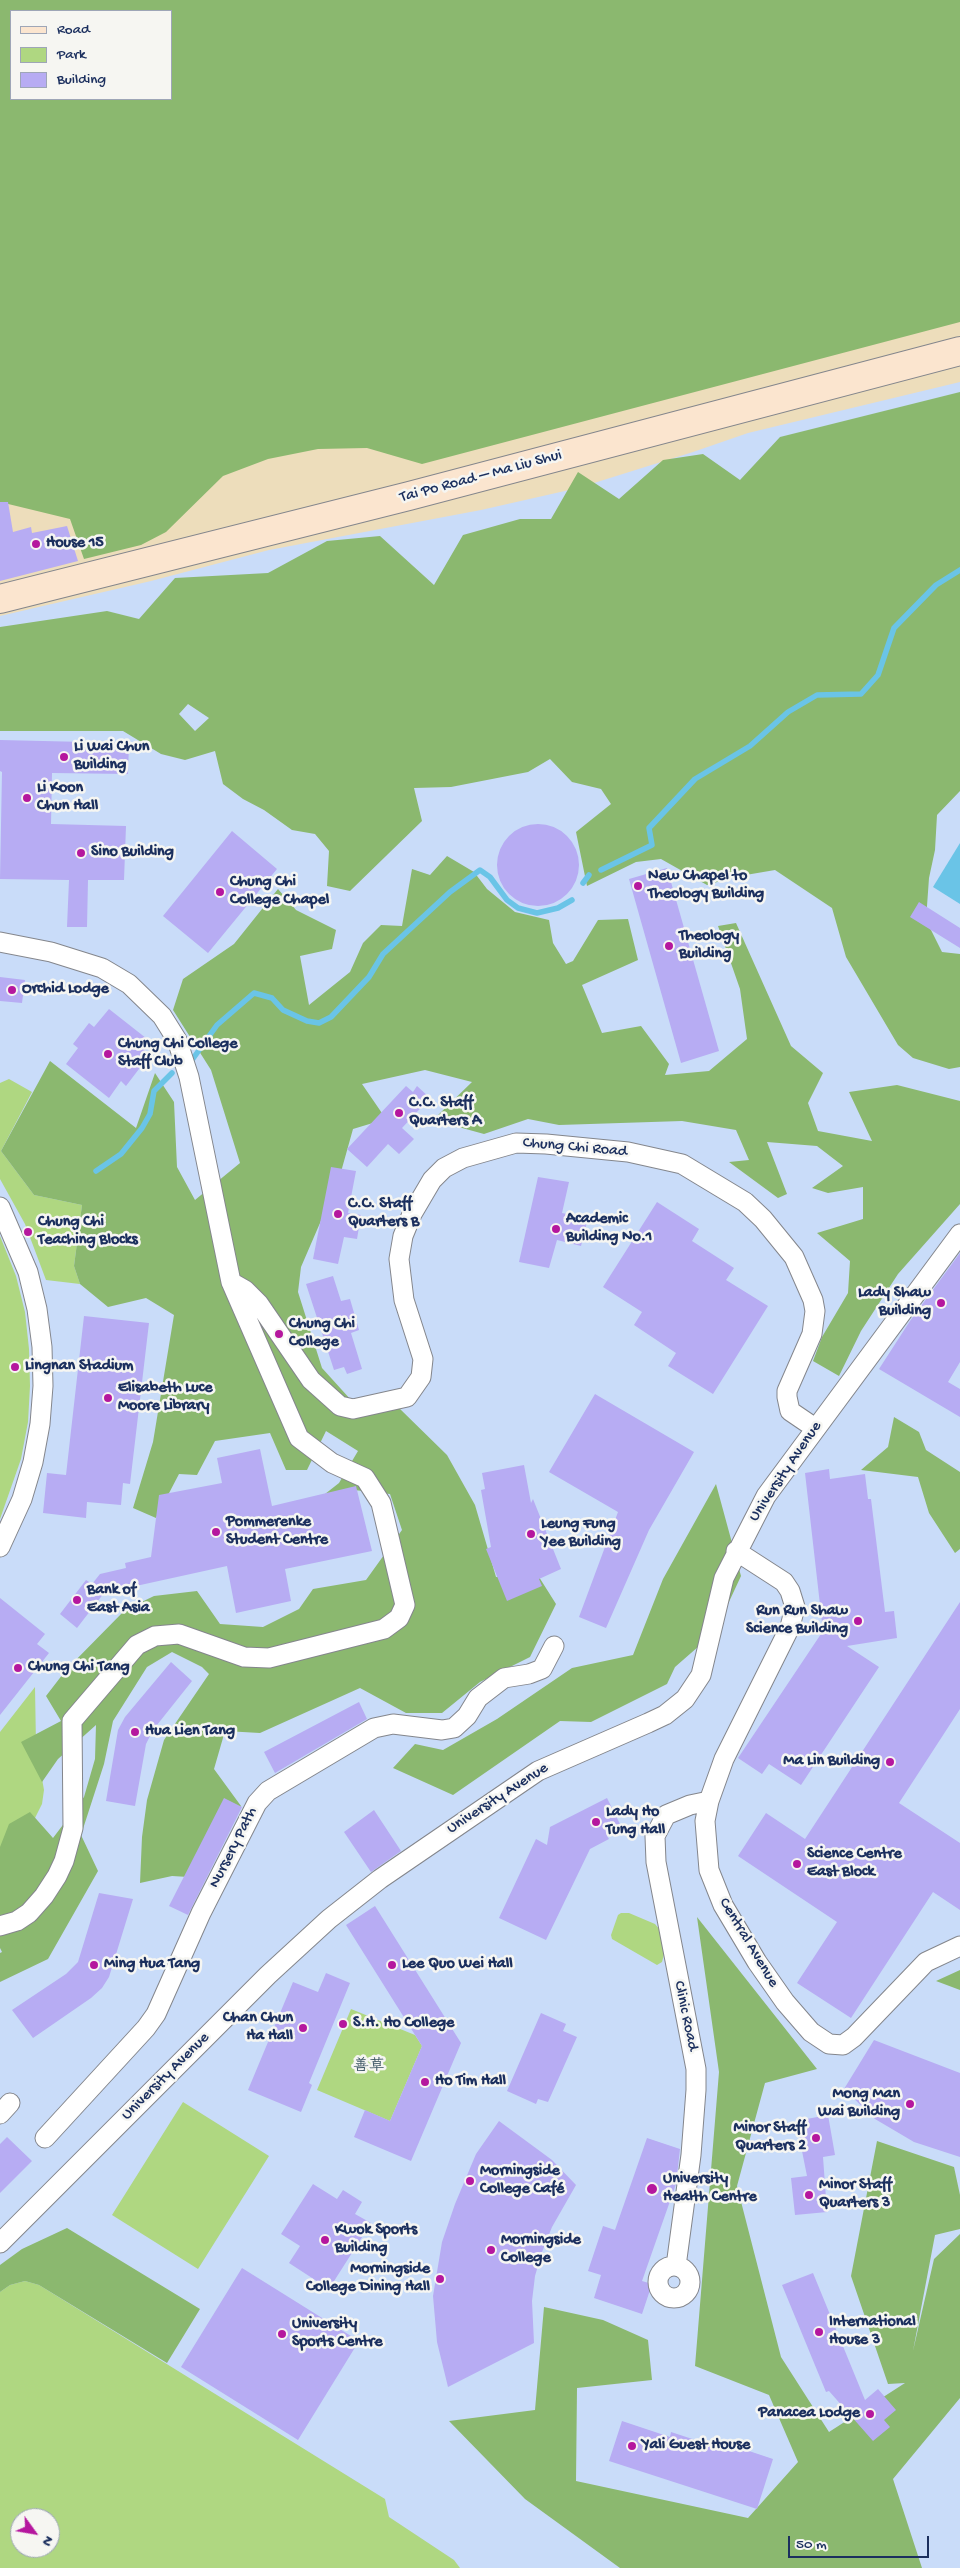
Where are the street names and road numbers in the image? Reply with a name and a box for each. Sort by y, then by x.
street label: Tai Po Road – Ma Liu Shui [398,446,564,508]
street label: Chung Chi Road [522,1134,628,1162]
street label: University Avenue [745,1418,827,1526]
street label: University Avenue [444,1759,552,1839]
street label: Nursery Path [205,1804,263,1892]
street label: Central Avenue [714,1895,782,1991]
street label: Clinic Road [668,1979,702,2053]
street label: University Avenue [118,2029,214,2125]

